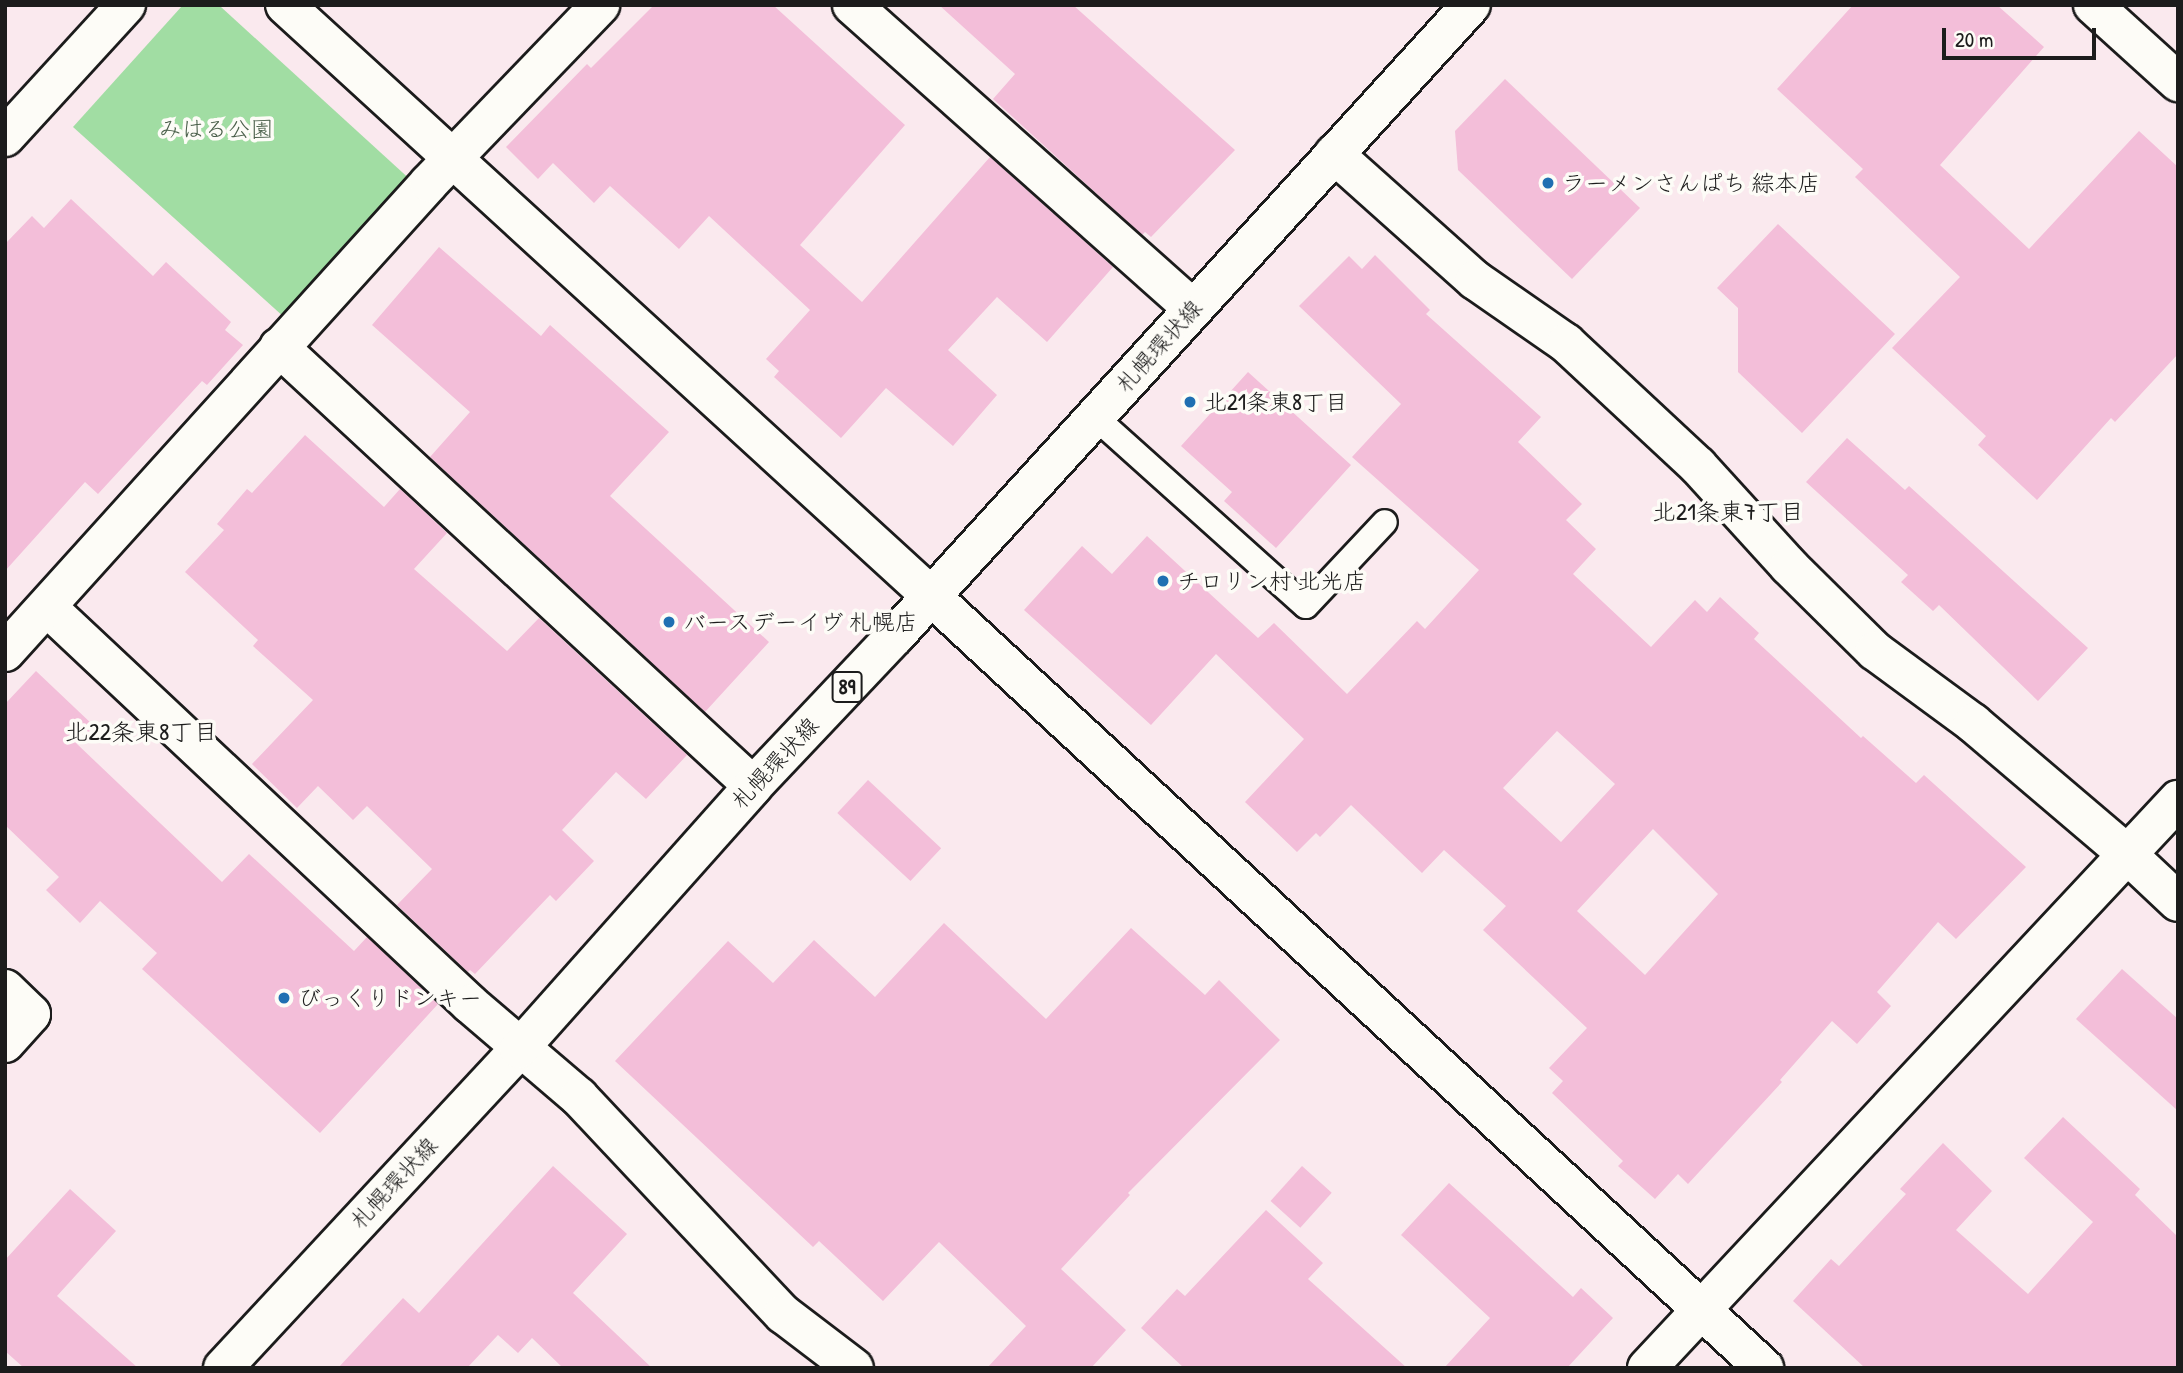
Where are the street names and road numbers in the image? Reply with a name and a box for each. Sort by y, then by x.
street label: 札幌環状線 [1110,294,1208,398]
road number: 89 [831,670,863,704]
street label: 札幌環状線 [726,712,824,814]
street label: 札幌環状線 [345,1132,443,1234]

